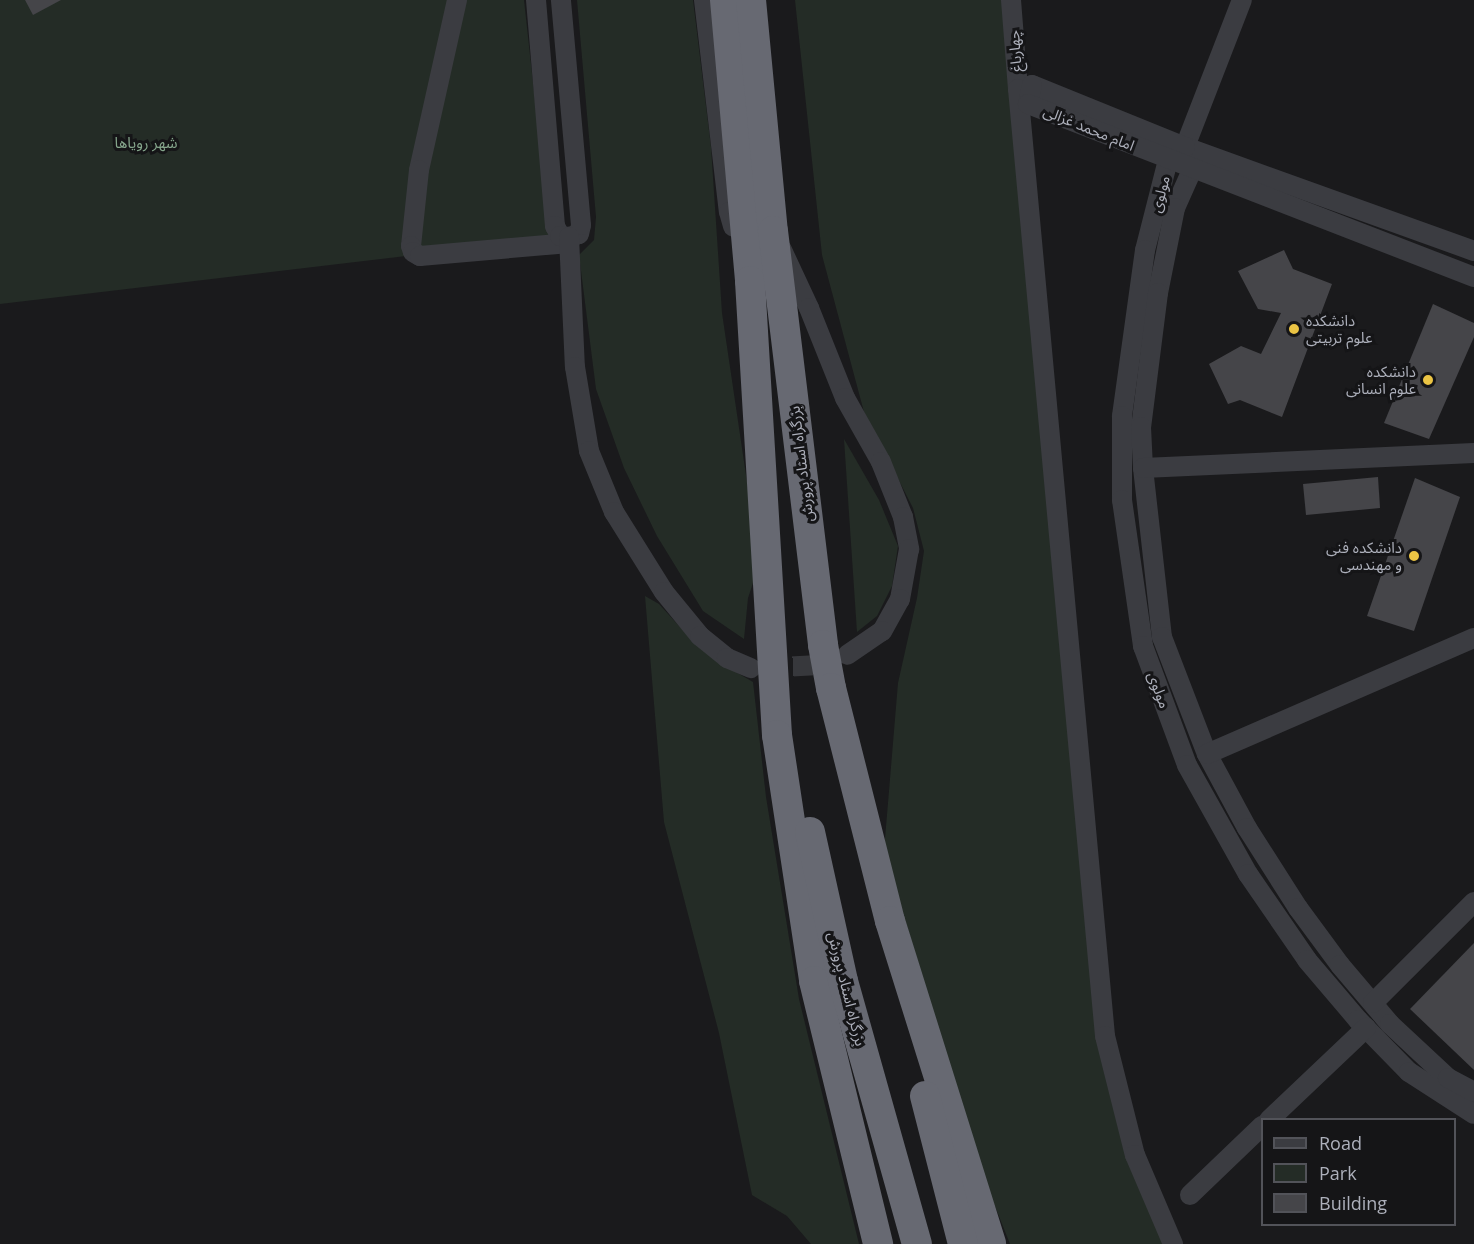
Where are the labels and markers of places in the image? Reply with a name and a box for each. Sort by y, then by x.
place label: دانشکده علوم تربیتی [1306,311,1373,346]
marker: دانشکده علوم تربیتی [1287,322,1301,336]
place label: دانشکده علوم انسانی [1346,362,1416,397]
marker: دانشکده علوم انسانی [1421,373,1435,387]
place label: دانشکده فنی و مهندسی [1326,538,1402,573]
marker: دانشکده فنی و مهندسی [1407,549,1421,563]

